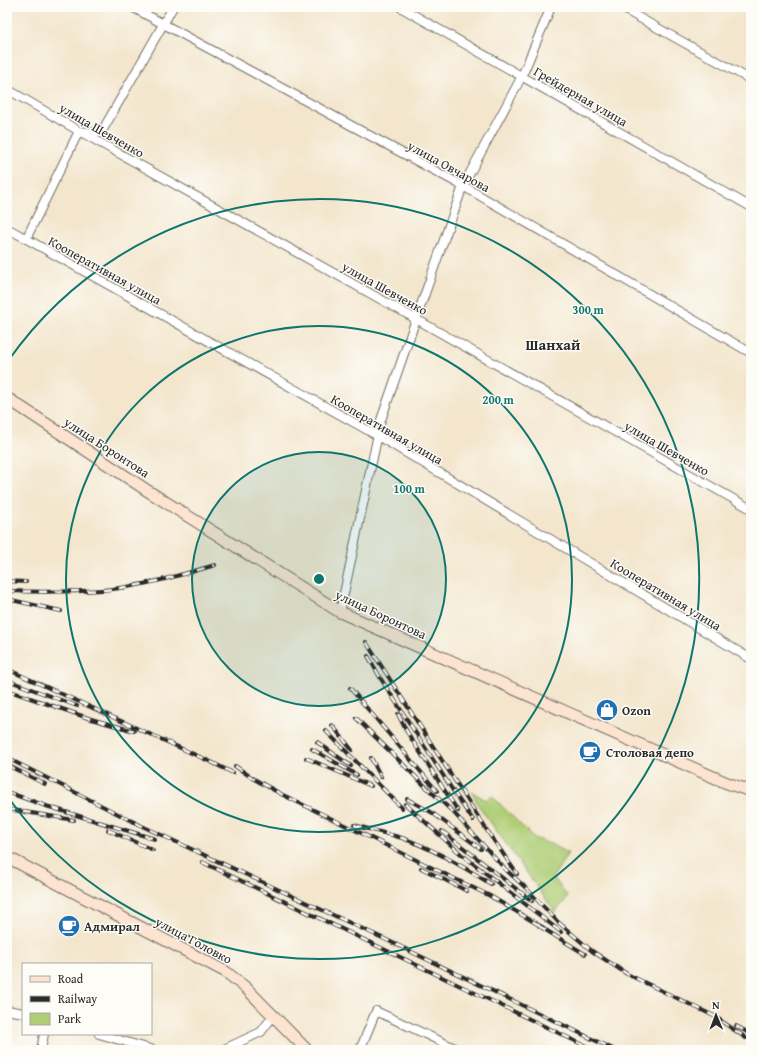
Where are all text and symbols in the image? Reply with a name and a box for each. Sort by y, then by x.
street label: Грейдерная улица [530,62,632,131]
street label: улица Шевченко [55,98,148,163]
street label: улица Овчарова [403,135,494,197]
street label: Кооперативная улица [45,231,165,310]
street label: улица Шевченко [338,257,431,320]
text: 300 m [572,301,605,318]
district label: Шанхай [526,334,581,355]
street label: Кооперативная улица [327,390,447,470]
text: 200 m [482,391,515,408]
street label: улица Боронтова [59,412,154,483]
street label: улица Шевченко [620,416,713,481]
text: 100 m [393,480,426,497]
street label: Кооперативная улица [607,554,726,636]
centre of rings [312,572,326,586]
street label: улица Боронтова [331,585,430,644]
shop icon: Ozon [594,697,620,723]
place label: Ozon [622,701,651,720]
cafe icon: Столовая депо [577,739,603,765]
place label: Столовая депо [606,743,694,762]
street label: улица Головко [151,912,236,969]
cafe icon: Адмирал [56,913,82,939]
place label: Адмирал [84,917,140,936]
legend [22,963,152,1035]
text: Road [58,970,84,987]
text: Railway [58,990,97,1007]
north arrow [696,995,736,1035]
text: N [712,997,720,1013]
text: Park [58,1010,82,1027]

